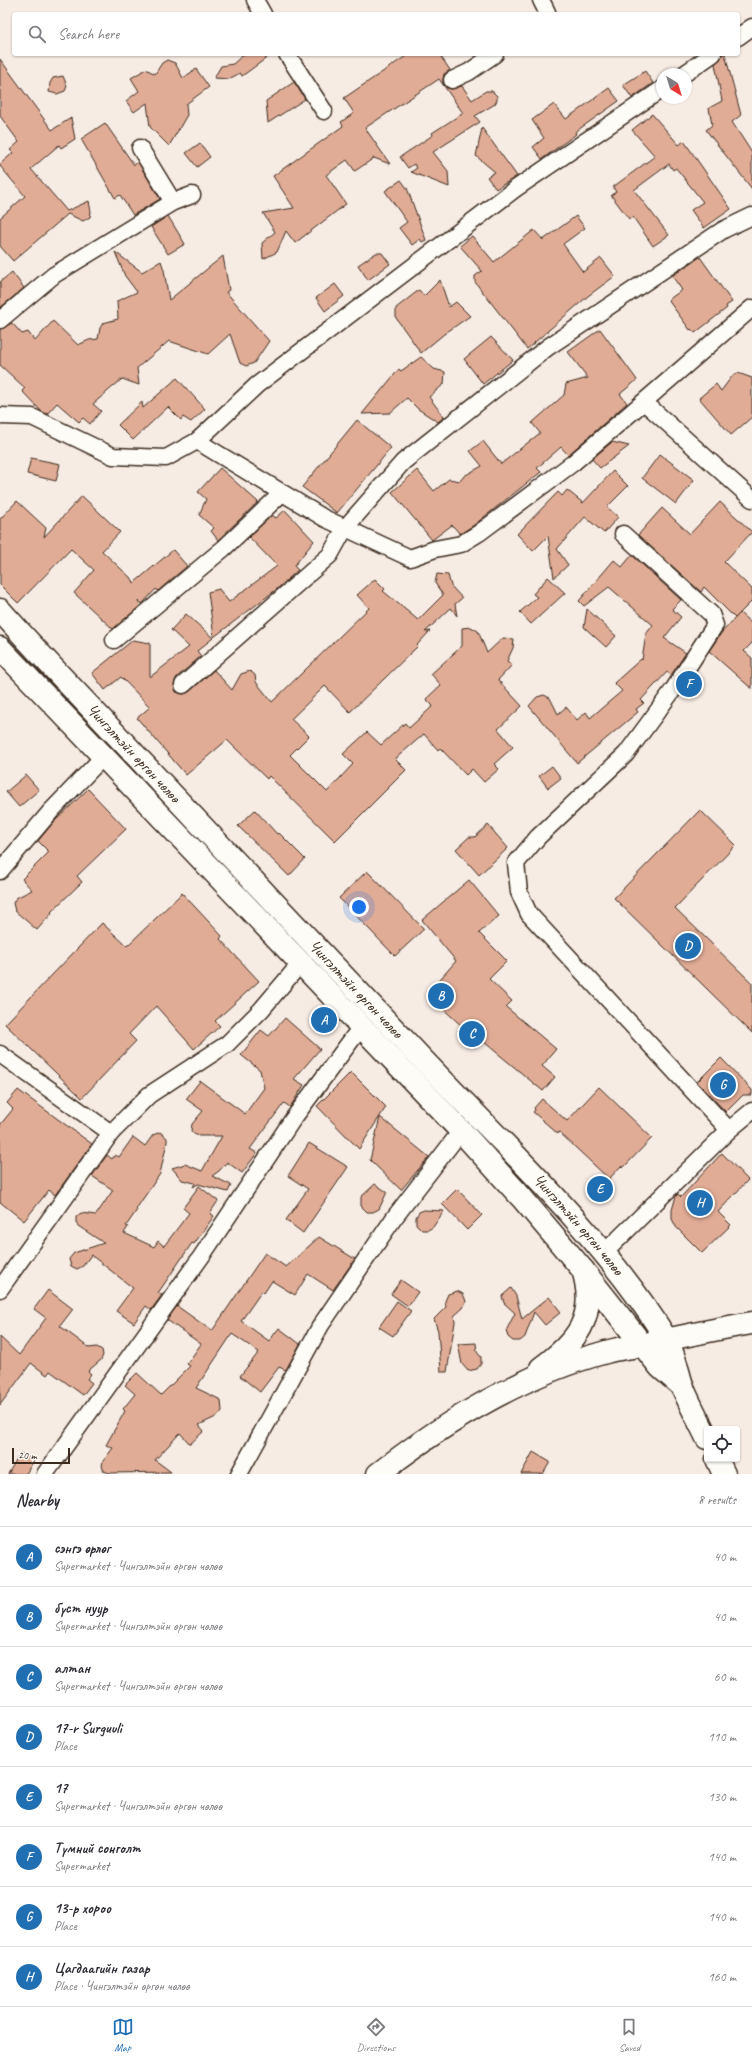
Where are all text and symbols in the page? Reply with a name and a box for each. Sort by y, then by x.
search box [12,12,740,56]
icon: search [26,23,48,45]
text: Search here [58,25,119,44]
north arrow [656,68,692,104]
pin: F [676,669,702,699]
street label: Чингэлтэйн өргөн чөлөө [82,700,186,808]
your location [349,897,369,917]
pin: D [675,931,701,961]
street label: Чингэлтэйн өргөн чөлөө [304,936,408,1044]
pin: B [428,981,454,1011]
pin: A [311,1005,337,1035]
pin: C [459,1019,485,1049]
pin: G [710,1070,736,1100]
street label: Чингэлтэйн өргөн чөлөө [529,1170,629,1280]
pin: E [587,1174,613,1204]
pin: H [687,1188,713,1218]
map controls [704,1426,740,1462]
button: locate [704,1426,740,1462]
scale bar [12,1446,70,1465]
text: 20 m [18,1448,37,1462]
text: Nearby [16,1490,59,1511]
text: 8 results [698,1492,736,1508]
text: сэнгэ өрлөг [54,1539,110,1558]
text: A [26,1549,32,1565]
text: 40 m [714,1549,736,1565]
text: Supermarket · Чингэлтэйн өргөн чөлөө [54,1558,222,1574]
text: бүст нуур [54,1599,107,1618]
text: B [26,1609,32,1625]
text: 40 m [714,1609,736,1625]
text: Supermarket · Чингэлтэйн өргөн чөлөө [54,1618,222,1634]
text: алтан [54,1659,90,1678]
text: C [26,1669,32,1685]
text: 60 m [714,1669,736,1685]
text: Supermarket · Чингэлтэйн өргөн чөлөө [54,1678,222,1694]
text: 17-r Surguuli [54,1719,122,1738]
text: D [25,1729,33,1745]
text: 110 m [708,1729,736,1745]
text: Place [54,1738,77,1754]
text: 17 [54,1779,67,1798]
text: E [26,1789,32,1805]
text: 130 m [708,1789,736,1805]
text: Supermarket · Чингэлтэйн өргөн чөлөө [54,1798,222,1814]
text: Түмний сонголт [54,1839,140,1858]
text: F [26,1849,32,1865]
text: 140 m [708,1849,736,1865]
text: Supermarket [54,1858,109,1874]
text: 13-р хороо [54,1899,111,1918]
text: G [26,1909,32,1925]
text: 140 m [708,1909,736,1925]
text: Place [54,1918,77,1934]
text: Цагдаагийн газар [54,1959,149,1978]
text: H [25,1969,33,1985]
text: 160 m [708,1969,736,1985]
text: Place · Чингэлтэйн өргөн чөлөө [54,1978,190,1994]
tab: Map [112,2016,134,2054]
tab: Directions [357,2016,395,2054]
tab: Saved [618,2016,640,2054]

